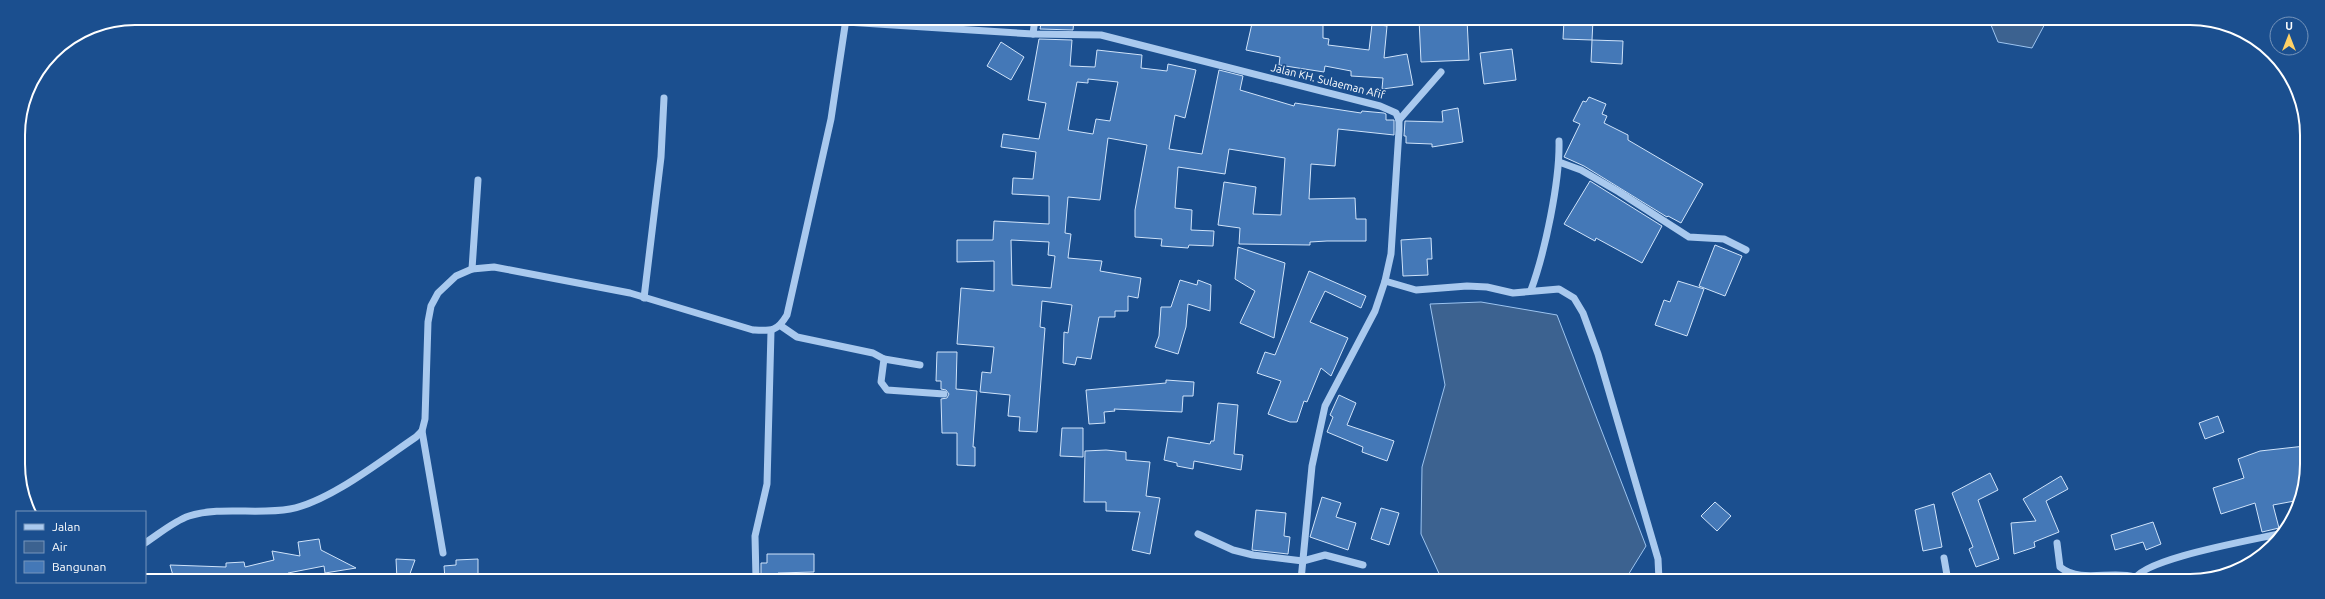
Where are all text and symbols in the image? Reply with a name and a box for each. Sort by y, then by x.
north arrow [2269,16,2309,56]
text: U [2285,20,2293,32]
street label: Jalan KH. Sulaeman Afif [1270,61,1387,101]
legend [16,511,146,583]
text: Jalan [52,520,80,533]
text: Air [52,540,68,553]
text: Bangunan [52,560,106,573]

